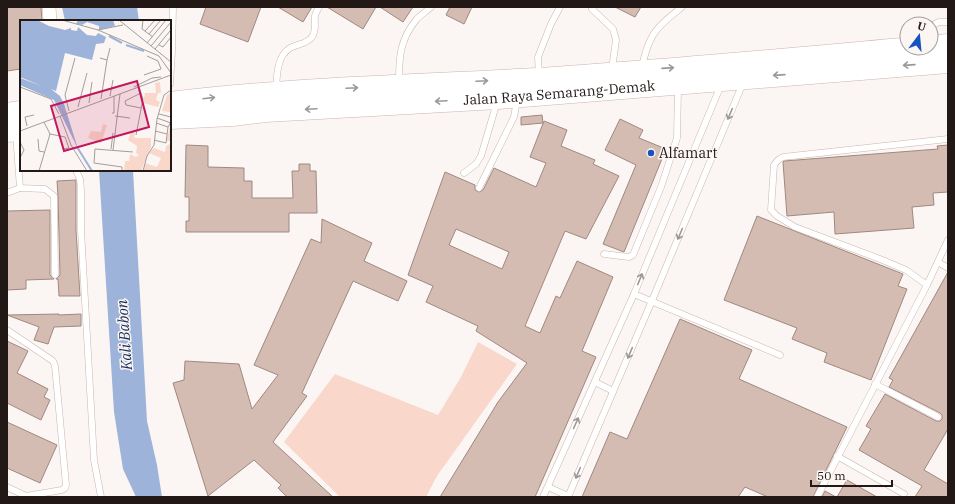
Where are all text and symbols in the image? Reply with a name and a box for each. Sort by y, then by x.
north arrow [899,16,939,56]
text: U [916,18,928,34]
inset map [20,20,171,171]
one-way arrow [903,62,916,69]
one-way arrow [661,65,674,72]
one-way arrow [773,72,786,79]
street label: Jalan Raya Semarang-Demak [463,76,657,109]
one-way arrow [475,78,488,85]
one-way arrow [345,84,358,92]
one-way arrow [202,94,215,102]
one-way arrow [434,98,447,105]
one-way arrow [305,105,318,112]
one-way arrow [726,107,734,119]
place label: Alfamart [659,144,717,162]
marker: Alfamart [646,148,656,158]
one-way arrow [676,227,684,239]
one-way arrow [637,273,645,285]
water label: Kali Babon [112,299,136,372]
one-way arrow [625,347,633,359]
one-way arrow [573,417,580,429]
scale bar [811,462,892,488]
one-way arrow [574,466,581,478]
text: 50 m [817,468,846,483]

